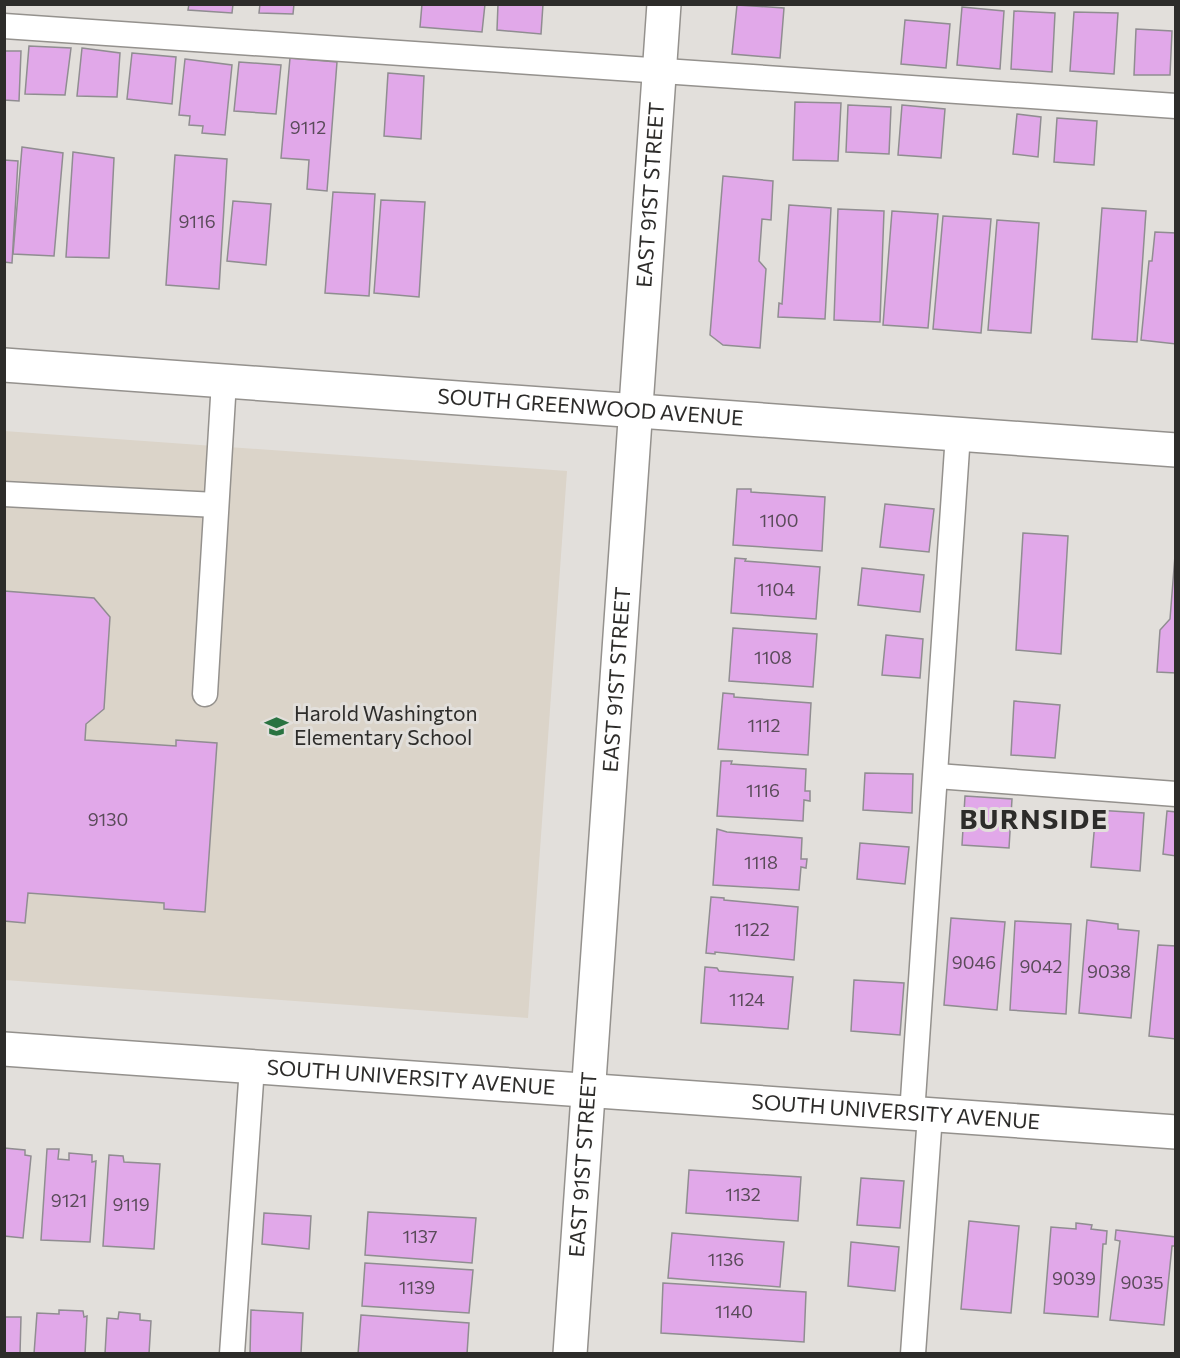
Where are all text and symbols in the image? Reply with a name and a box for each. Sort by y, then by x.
street label: EAST 91ST STREET [630,101,668,288]
house number: 9112 [290,116,326,138]
house number: 9116 [178,210,216,232]
street label: SOUTH GREENWOOD AVENUE [437,382,744,430]
house number: 1100 [760,509,798,531]
house number: 1104 [757,578,795,600]
street label: EAST 91ST STREET [597,586,634,773]
house number: 1108 [754,646,792,668]
place label: Harold Washington Elementary School [294,700,478,749]
school or university icon: Harold Washington Elementary School [263,713,289,739]
house number: 1112 [747,714,781,736]
house number: 1116 [746,779,780,801]
district label: BURNSIDE [959,802,1109,835]
house number: 9130 [88,808,128,830]
house number: 1118 [744,851,778,873]
house number: 1122 [734,918,770,940]
house number: 9046 [952,951,996,973]
house number: 9042 [1019,955,1063,977]
house number: 9038 [1087,960,1131,982]
house number: 1124 [729,988,765,1010]
street label: SOUTH UNIVERSITY AVENUE [266,1054,556,1099]
street label: EAST 91ST STREET [563,1071,601,1258]
street label: SOUTH UNIVERSITY AVENUE [751,1088,1041,1133]
house number: 1132 [725,1183,761,1205]
house number: 9121 [51,1189,87,1211]
house number: 9119 [112,1193,150,1215]
house number: 1137 [402,1225,438,1247]
house number: 1136 [708,1248,744,1270]
house number: 9039 [1052,1267,1096,1289]
house number: 9035 [1120,1271,1164,1293]
house number: 1139 [399,1276,435,1298]
house number: 1140 [715,1300,753,1322]

